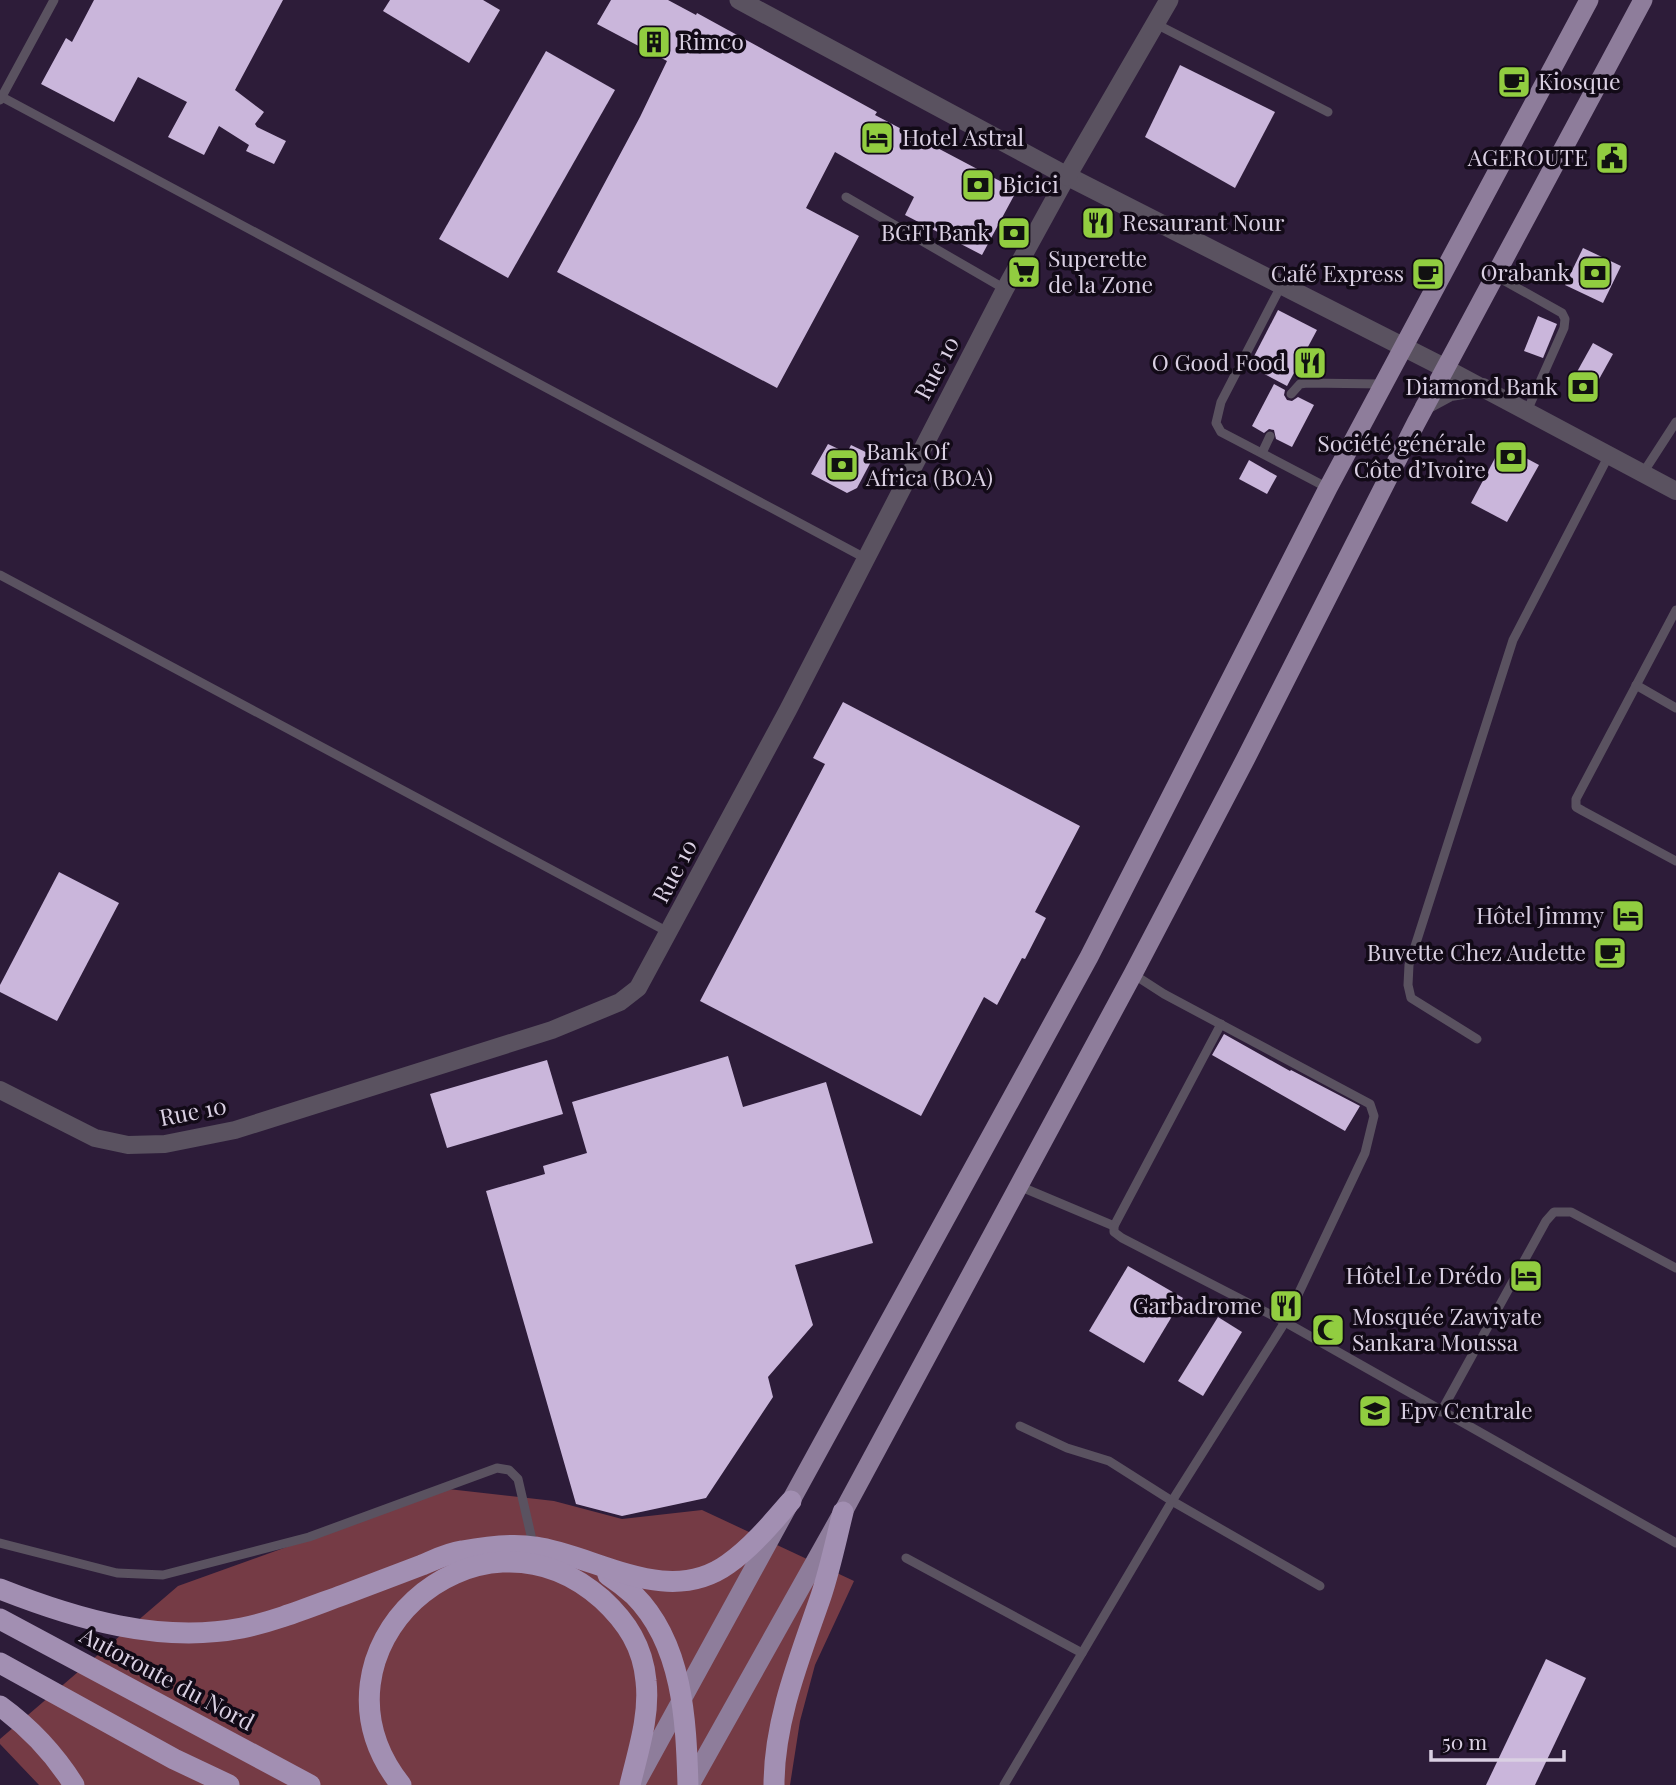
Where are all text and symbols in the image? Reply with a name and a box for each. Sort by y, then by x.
building icon: Rimco [635,23,673,61]
place label: Rimco [678,25,744,56]
cafe icon: Kiosque [1495,63,1533,101]
place label: Kiosque [1538,65,1621,96]
hotel icon: Hotel Astral [858,119,896,157]
place label: Hotel Astral [902,121,1025,152]
public building icon: AGEROUTE [1593,139,1631,177]
place label: AGEROUTE [1467,141,1588,172]
bank icon: Bicici [959,166,997,204]
place label: Bicici [1002,168,1059,199]
restaurant icon: Resaurant Nour [1079,204,1117,242]
place label: Resaurant Nour [1122,206,1285,237]
bank icon: BGFI Bank [995,214,1033,252]
place label: BGFI Bank [881,216,990,247]
place label: Superette de la Zone [1048,242,1153,299]
supermarket icon: Superette de la Zone [1005,253,1043,291]
bank icon: Orabank [1576,254,1614,292]
cafe icon: Café Express [1409,255,1447,293]
place label: Orabank [1480,256,1570,287]
place label: Café Express [1271,257,1404,288]
street label: Rue 10 [906,330,965,405]
restaurant icon: O Good Food [1291,344,1329,382]
place label: O Good Food [1152,346,1286,377]
bank icon: Diamond Bank [1564,368,1602,406]
place label: Diamond Bank [1405,370,1558,401]
place label: Société générale Côte d’Ivoire [1317,427,1486,484]
place label: Bank Of Africa (BOA) [865,435,993,492]
bank icon: Société générale Côte d’Ivoire [1492,438,1530,476]
bank icon: Bank Of Africa (BOA) [823,446,861,484]
street label: Rue 10 [644,833,703,908]
hotel icon: Hôtel Jimmy [1609,897,1647,935]
place label: Hôtel Jimmy [1476,899,1604,930]
cafe icon: Buvette Chez Audette [1591,934,1629,972]
place label: Buvette Chez Audette [1367,936,1586,967]
street label: Rue 10 [156,1089,229,1132]
hotel icon: Hôtel Le Drédo [1507,1257,1545,1295]
place label: Hôtel Le Drédo [1345,1259,1502,1290]
restaurant icon: Garbadrome [1267,1287,1305,1325]
place label: Garbadrome [1133,1289,1262,1320]
place label: Mosquée Zawiyate Sankara Moussa [1352,1300,1542,1357]
mosque icon: Mosquée Zawiyate Sankara Moussa [1309,1311,1347,1349]
school or university icon: Epv Centrale [1356,1392,1394,1430]
place label: Epv Centrale [1400,1394,1533,1425]
street label: Autoroute du Nord [74,1618,260,1737]
scale bar [1431,1718,1564,1762]
text: 50 m [1442,1727,1488,1755]

